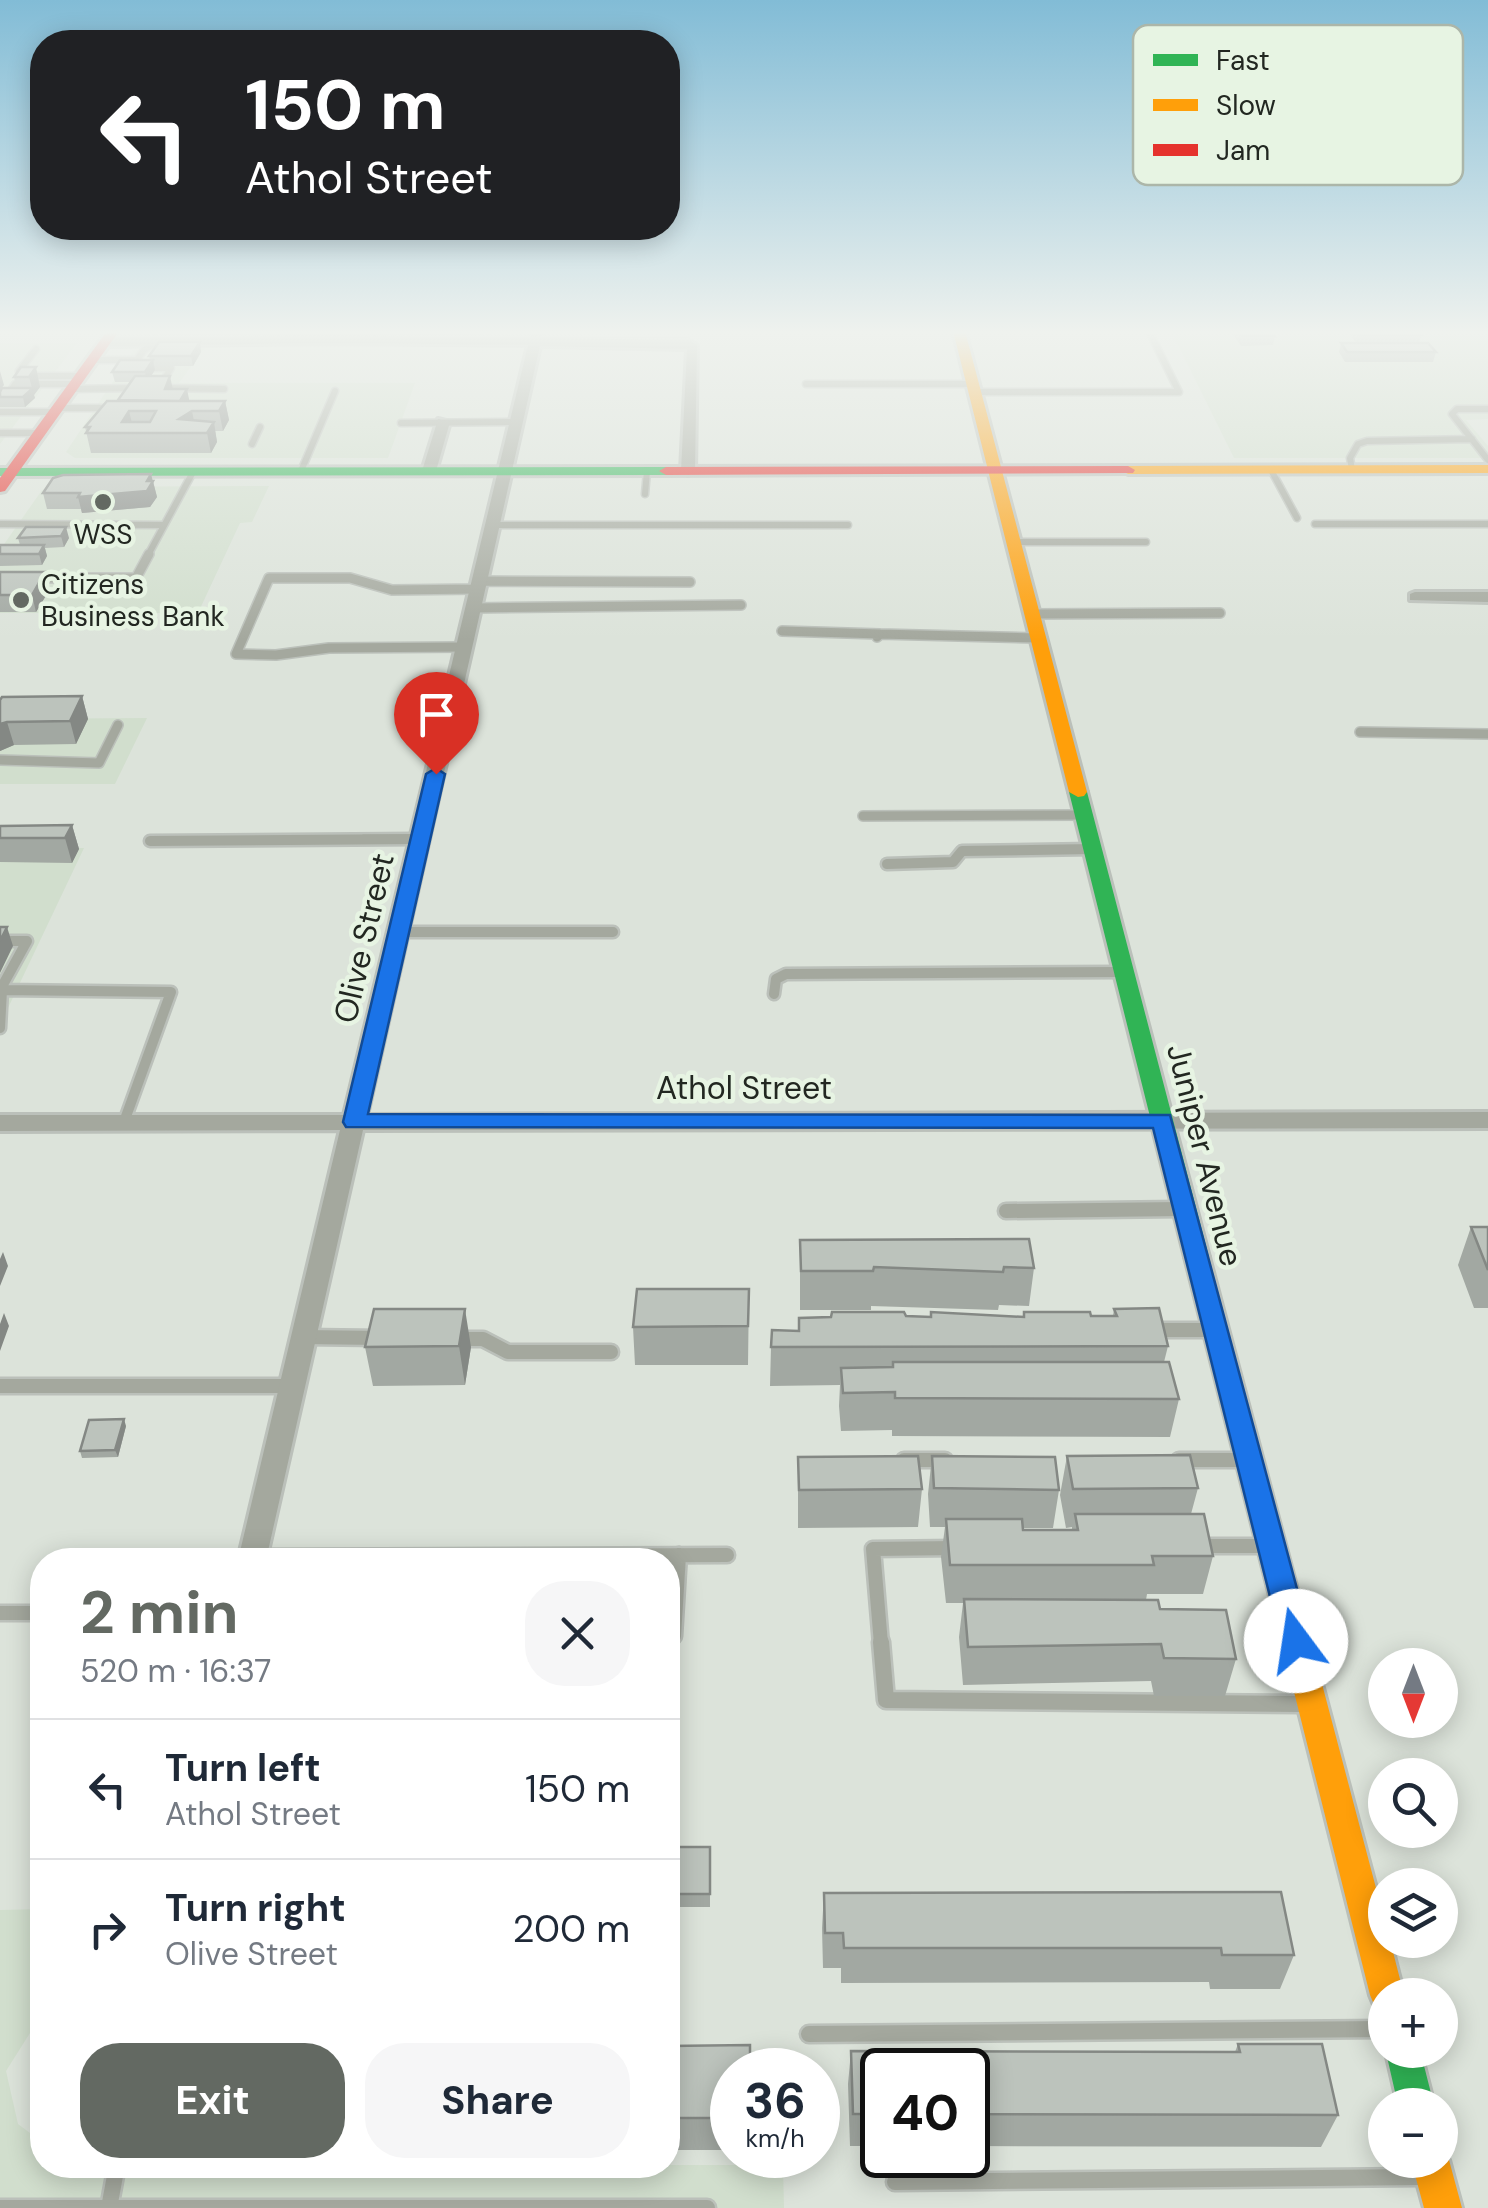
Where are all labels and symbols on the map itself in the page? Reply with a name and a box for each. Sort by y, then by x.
legend [1133,25,1463,185]
text: Fast [1216,42,1270,79]
text: Slow [1216,87,1276,124]
text: Jam [1216,132,1270,169]
marker: WSS [92,491,114,513]
place label: WSS [73,516,133,553]
place label: Citizens Business Bank [41,566,225,635]
marker: Citizens Business Bank [10,589,32,611]
pin [394,672,479,775]
street label: Olive Street [324,849,404,1027]
street label: Juniper Avenue [1157,1039,1253,1271]
street label: Athol Street [656,1067,832,1109]
position arrow [1244,1589,1348,1693]
north arrow [1368,1648,1458,1738]
speed limit sign: 40 [860,2048,990,2178]

